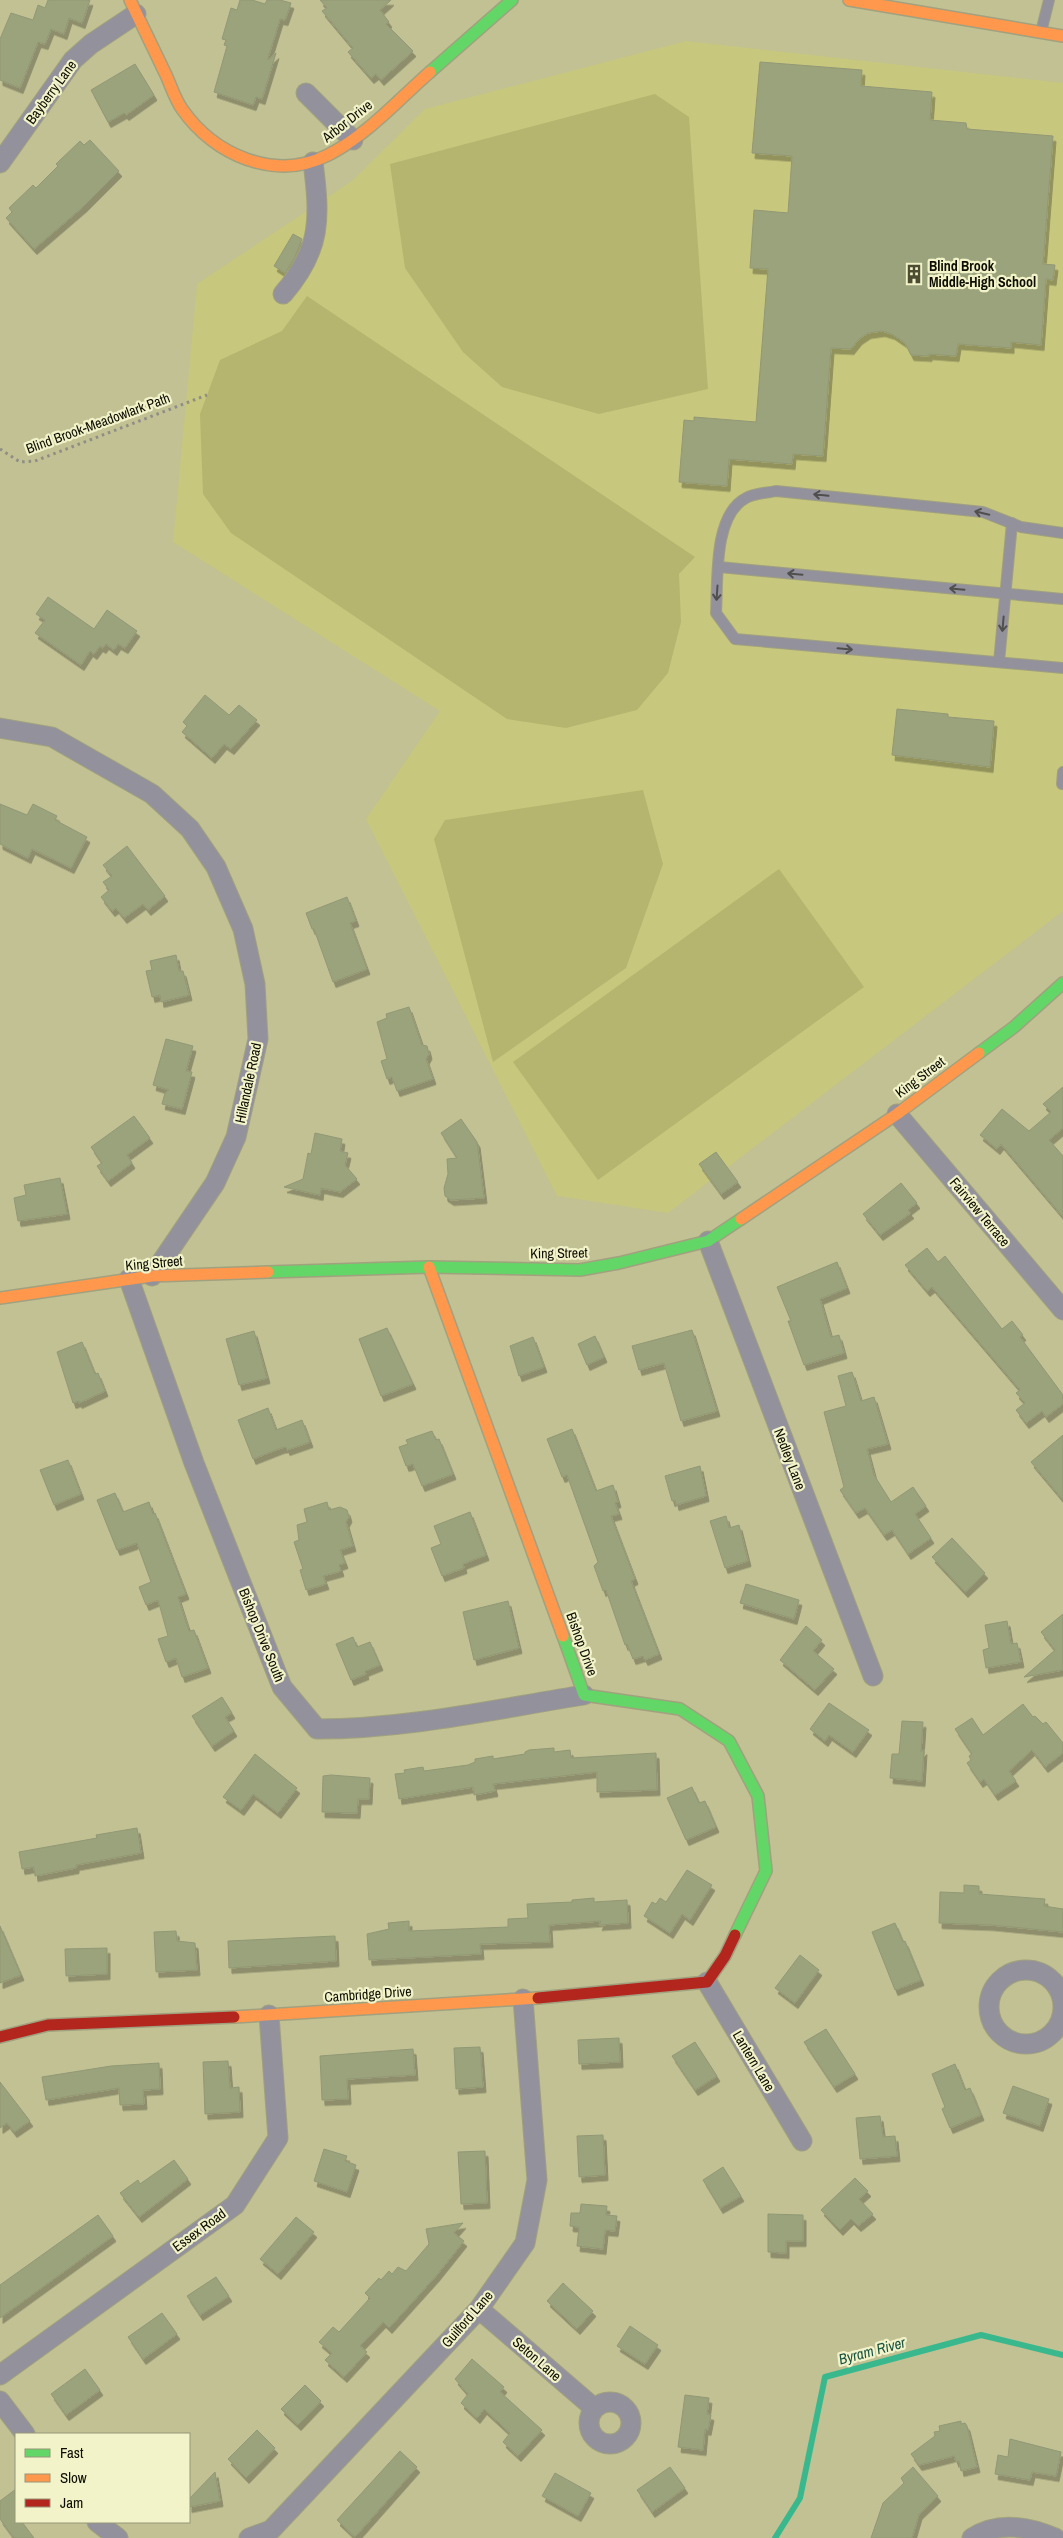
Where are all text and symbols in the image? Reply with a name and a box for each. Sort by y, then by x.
street label: Bayberry Lane [22,57,80,127]
street label: Arbor Drive [318,96,376,147]
place label: Blind Brook Middle-High School [929,257,1036,291]
building icon: Blind Brook Middle-High School [903,263,925,285]
street label: Blind Brook-Meadowlark Path [24,389,172,457]
one-way arrow [813,490,829,500]
one-way arrow [975,508,991,517]
one-way arrow [788,569,804,579]
one-way arrow [949,584,965,594]
one-way arrow [712,585,722,601]
one-way arrow [998,616,1008,632]
one-way arrow [837,644,853,653]
street label: Hillandale Road [231,1041,265,1125]
street label: King Street [892,1053,948,1101]
street label: Fairview Terrace [946,1174,1014,1250]
street label: King Street [530,1244,588,1262]
street label: King Street [125,1252,183,1274]
street label: Nedley Lane [770,1426,810,1492]
street label: Bishop Drive South [235,1585,289,1685]
street label: Bishop Drive [562,1610,602,1678]
street label: Cambridge Drive [324,1982,412,2006]
street label: Lantern Lane [729,2027,779,2095]
street label: Essex Road [169,2205,229,2255]
street label: Guilford Lane [437,2287,497,2351]
water label: Byram River [836,2331,908,2370]
street label: Seton Lane [509,2333,565,2385]
legend [15,2433,190,2523]
text: Fast [60,2442,84,2463]
text: Slow [60,2467,87,2488]
text: Jam [60,2492,83,2513]

